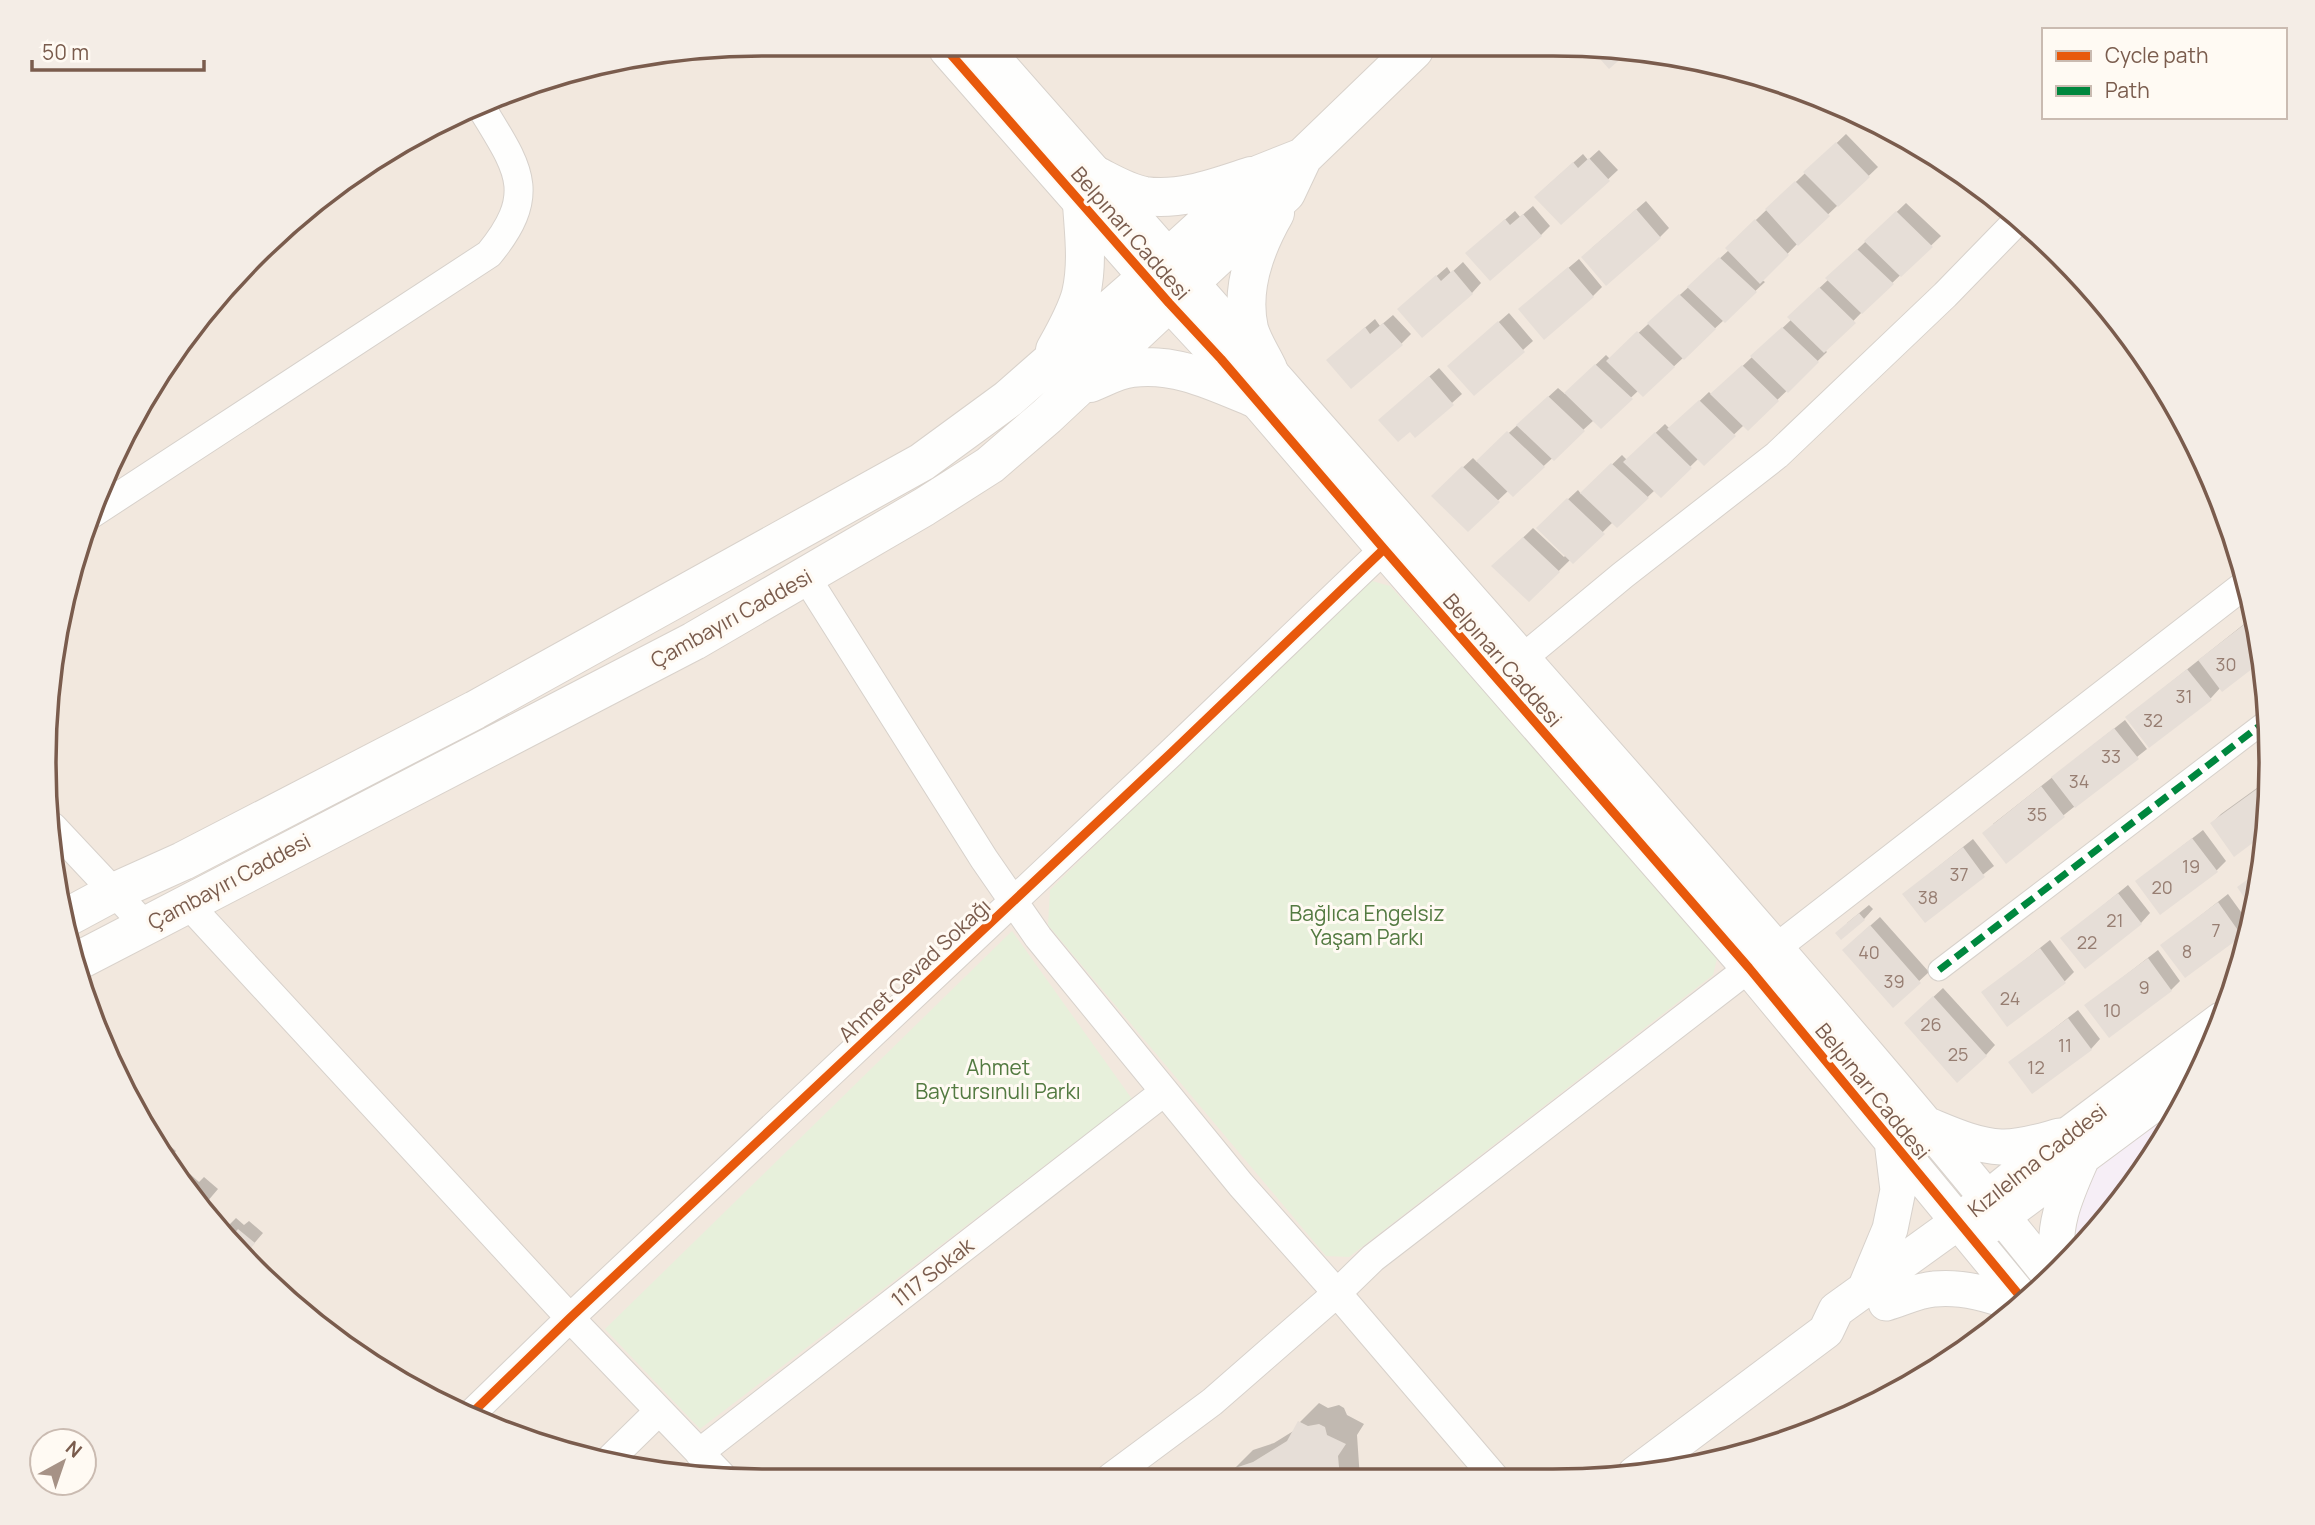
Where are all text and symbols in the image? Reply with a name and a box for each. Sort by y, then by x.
scale bar [32,28,203,72]
legend [2042,28,2287,119]
text: 50 m [42,38,89,66]
text: Cycle path [2105,41,2208,69]
text: Path [2105,76,2150,104]
street label: Belpınarı Caddesi [1065,160,1197,306]
street label: Çambayırı Caddesi [645,562,817,674]
street label: Belpınarı Caddesi [1437,587,1569,733]
house number: 30 [2216,652,2236,676]
house number: 31 [2176,684,2192,708]
house number: 32 [2143,708,2163,732]
house number: 33 [2101,744,2121,768]
house number: 34 [2069,769,2089,793]
house number: 35 [2027,802,2047,826]
street label: Çambayırı Caddesi [143,826,315,936]
house number: 19 [2182,854,2200,878]
house number: 37 [1950,862,1969,886]
house number: 20 [2151,875,2173,899]
house number: 38 [1918,885,1938,909]
street label: Ahmet Cevad Sokağı [832,892,996,1048]
park label: Bağlıca Engelsiz Yaşam Parkı [1289,899,1445,951]
house number: 21 [2106,908,2124,932]
house number: 7 [2211,918,2221,942]
house number: 22 [2077,930,2097,954]
house number: 8 [2182,939,2192,963]
house number: 40 [1858,940,1880,964]
house number: 39 [1883,969,1905,993]
house number: 9 [2138,975,2150,999]
house number: 24 [2000,986,2020,1010]
house number: 10 [2103,998,2121,1022]
house number: 26 [1920,1012,1942,1036]
street label: Belpınarı Caddesi [1809,1017,1937,1165]
house number: 11 [2058,1033,2072,1057]
house number: 25 [1948,1042,1968,1066]
park label: Ahmet Baytursınulı Parkı [915,1053,1081,1105]
house number: 12 [2027,1055,2045,1079]
street label: Kızılelma Caddesi [1962,1097,2112,1223]
street label: 1117 Sokak [885,1231,979,1313]
north arrow [28,1427,98,1497]
text: N [60,1435,88,1463]

